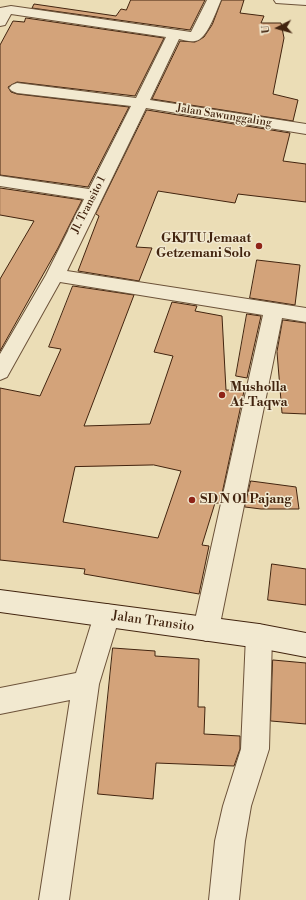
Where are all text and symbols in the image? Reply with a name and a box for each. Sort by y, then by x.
north arrow [258,8,298,48]
text: U [259,24,273,34]
street label: Jalan Sawunggaling [175,102,273,130]
street label: Jl. Transito 1 [69,174,109,236]
place label: GKJTU Jemaat Getzemani Solo [156,231,251,262]
marker: GKJTU Jemaat Getzemani Solo [254,241,264,251]
place label: Musholla At-Taqwa [230,380,288,411]
marker: Musholla At-Taqwa [217,390,227,400]
place label: SD N 01 Pajang [200,492,292,508]
marker: SD N 01 Pajang [187,495,197,505]
street label: Jalan Transito [111,608,195,636]

